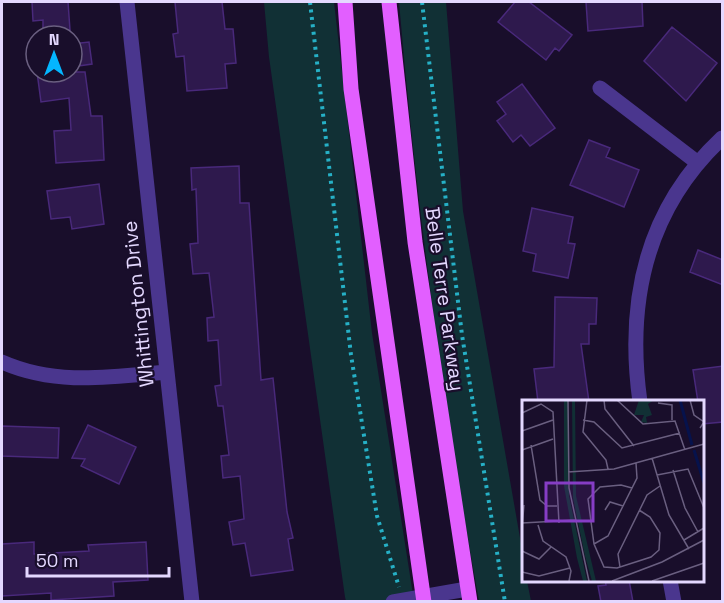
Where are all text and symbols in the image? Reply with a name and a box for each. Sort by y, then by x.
north arrow [24,24,84,84]
text: N [49,29,59,50]
street label: Belle Terre Parkway [419,205,471,393]
street label: Whittington Drive [116,220,160,388]
inset map [522,400,703,582]
scale bar [27,540,170,578]
text: 50 m [36,549,78,572]

